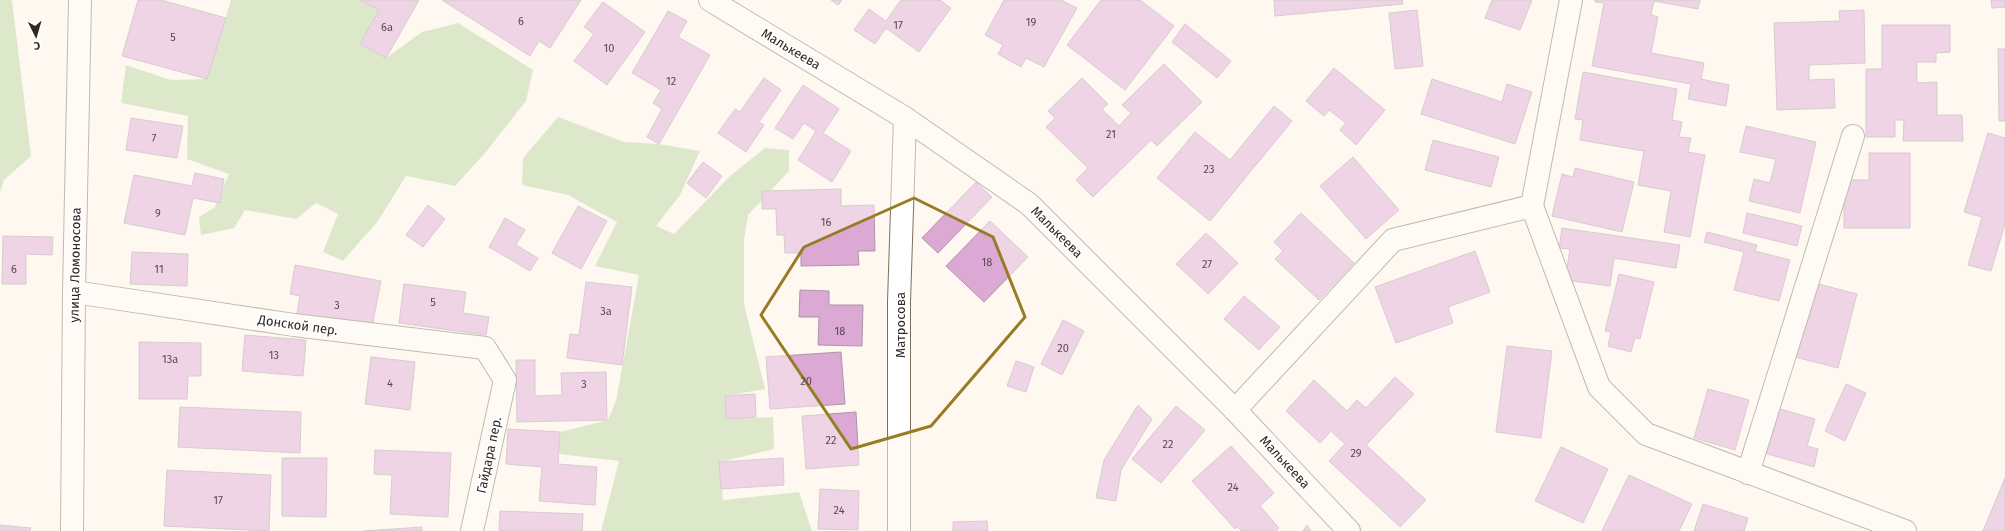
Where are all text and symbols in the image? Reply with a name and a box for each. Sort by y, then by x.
house number: 6 [518,15,524,28]
north arrow [16,16,56,56]
house number: 19 [1026,16,1036,29]
house number: 17 [893,19,903,32]
house number: 6а [381,21,393,34]
street label: Малькеева [759,25,823,73]
house number: 5 [170,31,176,44]
text: С [32,39,41,52]
house number: 10 [604,42,614,55]
house number: 12 [666,75,676,88]
house number: 21 [1106,128,1116,141]
house number: 7 [152,132,157,145]
house number: 23 [1204,163,1214,176]
street label: Малькеева [1028,203,1086,261]
street label: улица Ломоносова [66,207,84,323]
house number: 9 [155,207,161,220]
house number: 16 [821,216,831,229]
house number: 18 [982,256,992,269]
house number: 27 [1202,258,1212,271]
house number: 6 [11,263,17,276]
house number: 11 [154,263,164,276]
street label: Матросова [893,292,908,358]
house number: 5 [430,296,436,309]
house number: 3 [334,299,340,312]
house number: 3а [600,305,612,318]
street label: Донской пер. [256,312,339,338]
house number: 18 [835,325,845,338]
house number: 20 [1057,342,1069,355]
house number: 13 [269,349,279,362]
house number: 13а [162,353,178,366]
house number: 20 [800,375,812,388]
house number: 4 [387,377,393,390]
house number: 3 [581,378,587,391]
street label: Гайдара пер. [474,415,504,495]
street label: Малькеева [1257,433,1313,491]
house number: 22 [826,434,836,447]
house number: 22 [1163,438,1173,451]
house number: 29 [1350,447,1362,460]
house number: 24 [1228,481,1239,494]
house number: 17 [213,494,223,507]
house number: 24 [834,504,845,517]

